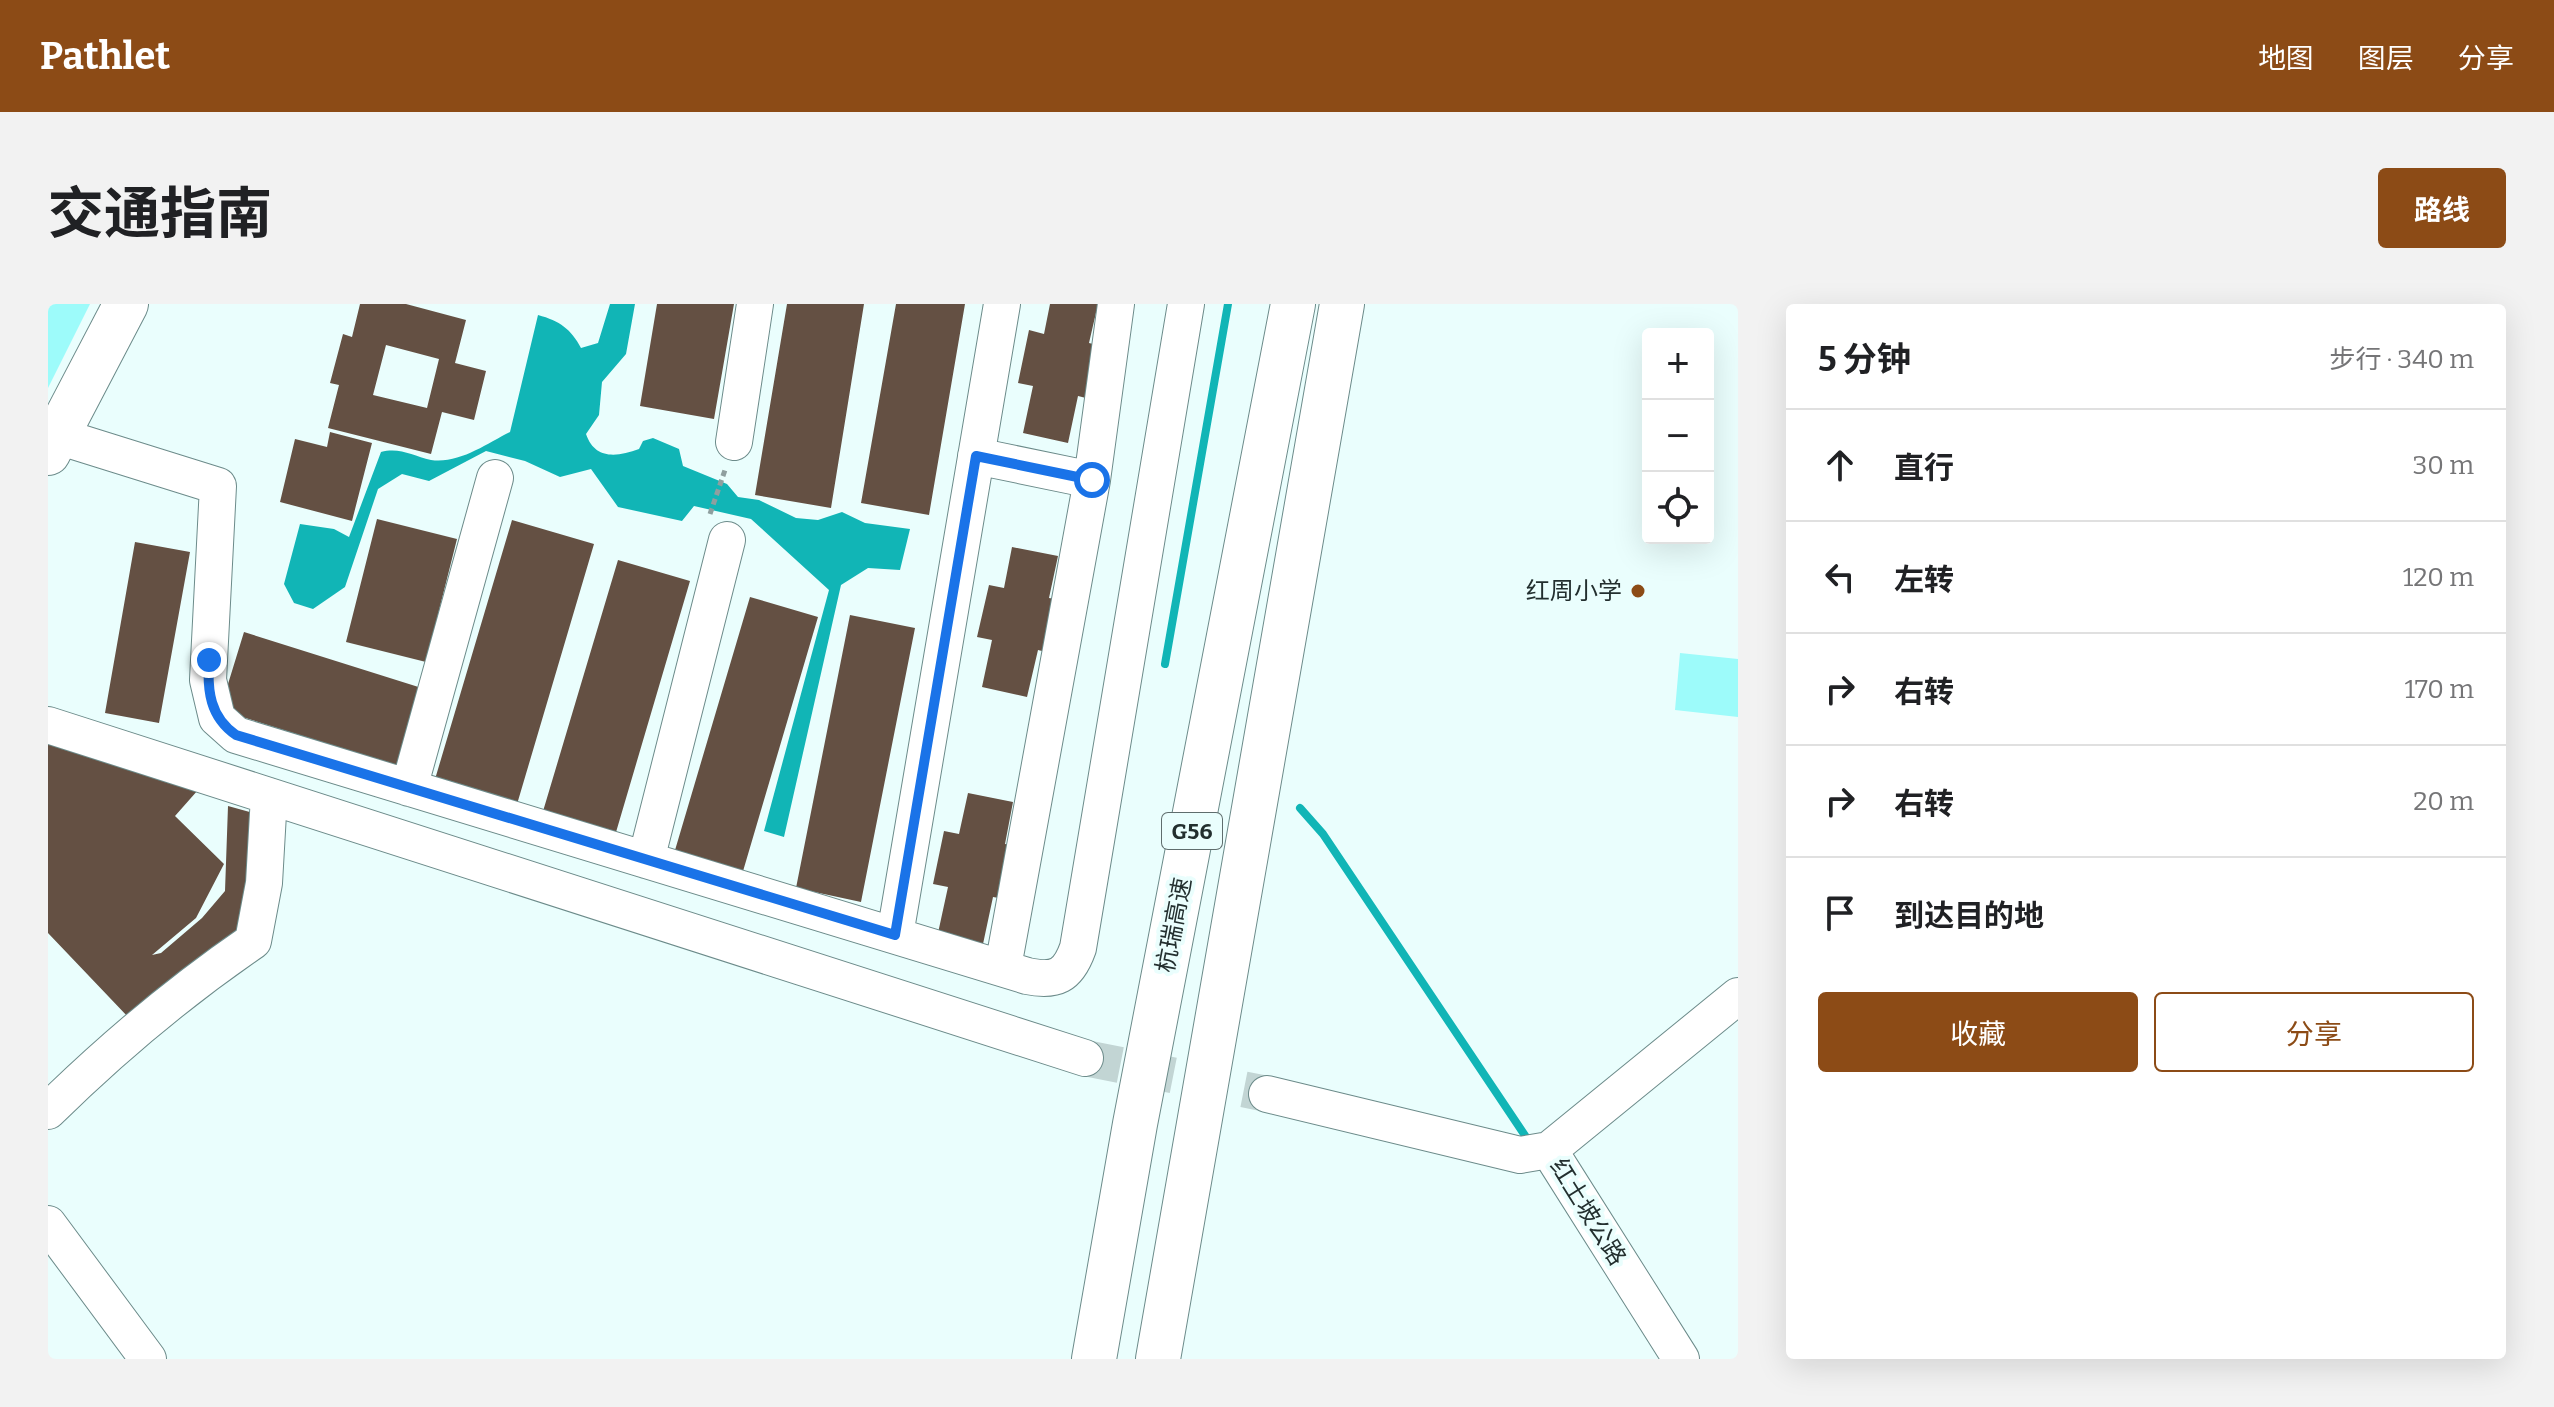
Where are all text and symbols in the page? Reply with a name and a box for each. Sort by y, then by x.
text: Pathlet [40,33,170,79]
text: 地图 [2258,42,2314,75]
text: 图层 [2358,42,2414,75]
text: 分享 [2458,42,2514,75]
button: 路线 [2378,168,2506,248]
text: 交通指南 [48,181,272,248]
map controls [1642,328,1714,544]
button: + [1642,328,1714,400]
text: 5 分钟 [1818,339,1911,380]
text: 步行 · 340 m [2329,344,2474,375]
button: − [1642,400,1714,472]
icon: ahead [1818,443,1862,487]
text: 直行 [1894,450,1954,486]
text: 30 m [2413,450,2474,481]
route start [1074,462,1110,498]
button: locate [1642,472,1714,544]
icon: left [1818,555,1862,599]
text: 左转 [1894,562,1954,598]
text: 120 m [2403,562,2474,593]
place label: 红周小学 [1526,577,1622,605]
marker: 红周小学 [1629,582,1647,600]
route end [191,642,227,678]
icon: right [1818,667,1862,711]
text: 右转 [1894,674,1954,710]
text: 170 m [2404,674,2474,705]
icon: right [1818,779,1862,823]
text: 右转 [1894,786,1954,822]
text: 20 m [2413,786,2474,817]
road number: G56 [1162,813,1222,849]
street label: 杭瑞高速 [1151,875,1197,975]
icon: arrive [1818,891,1862,935]
text: 到达目的地 [1894,898,2044,934]
button: 收藏 [1818,992,2138,1072]
button: 分享 [2154,992,2474,1072]
street label: 红土坡公路 [1544,1154,1632,1270]

